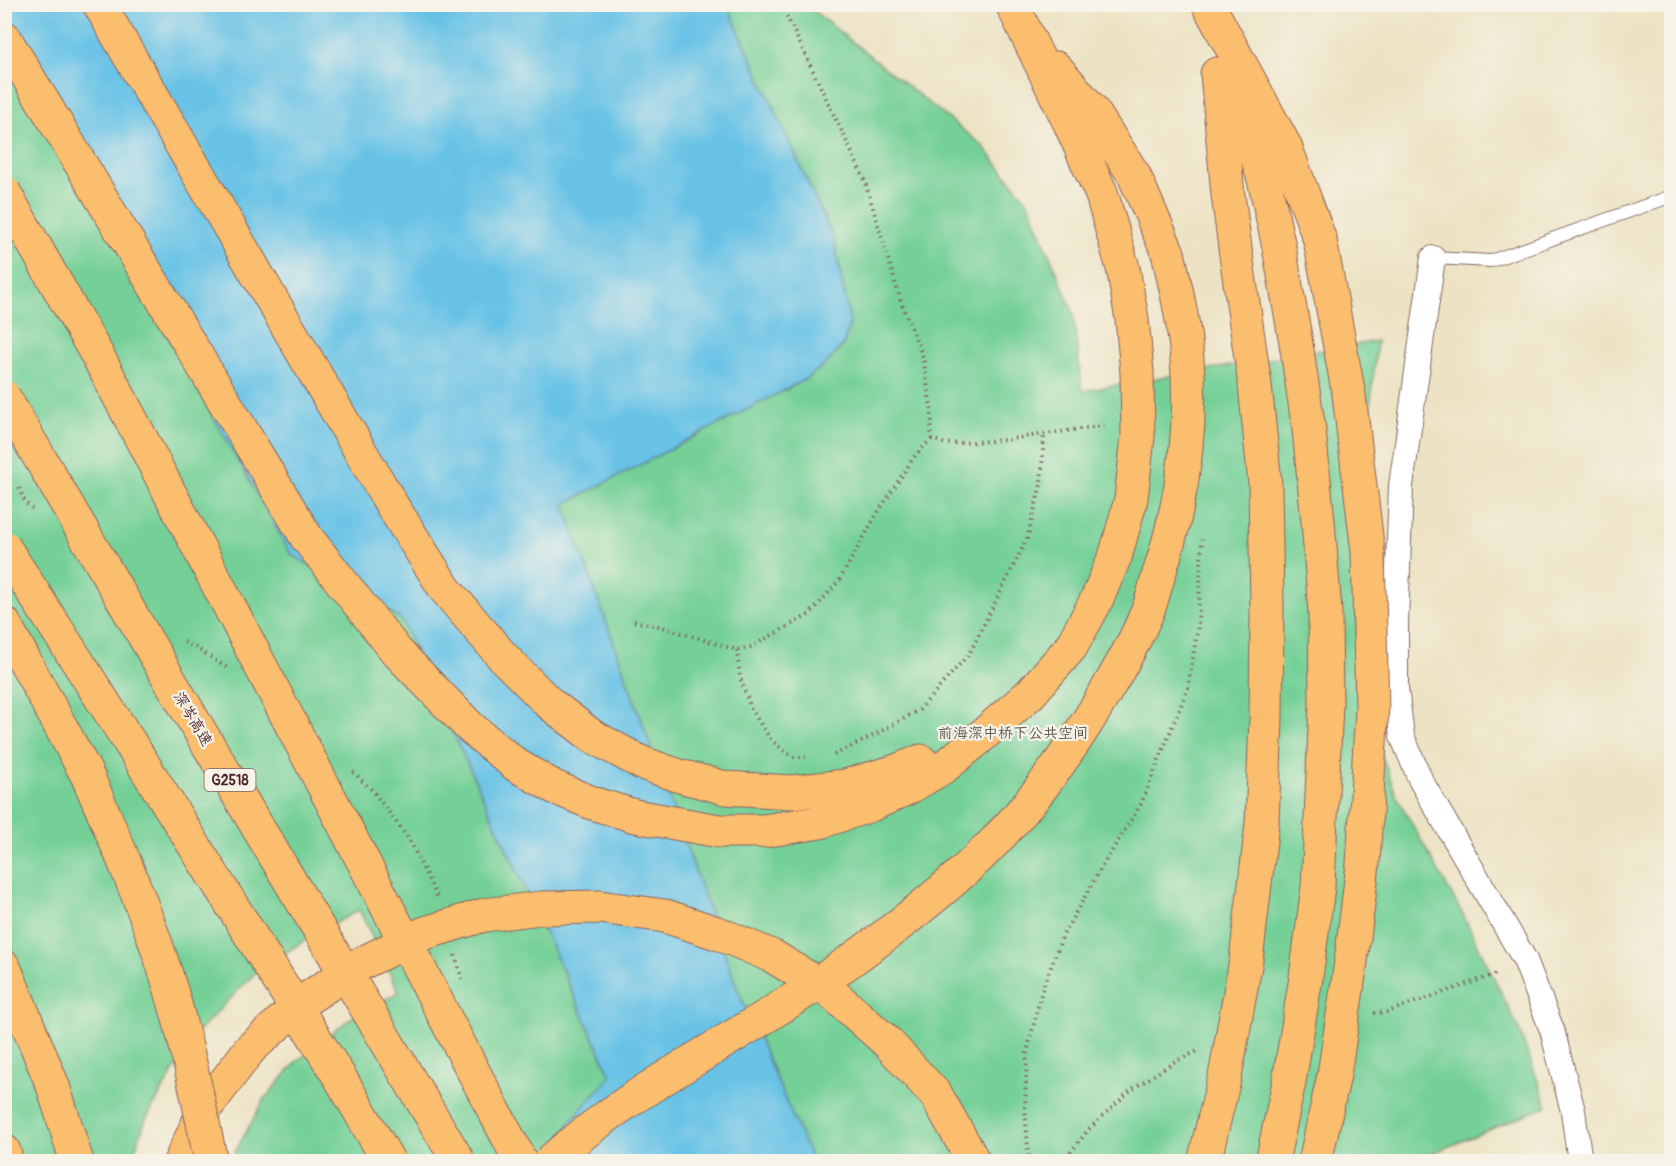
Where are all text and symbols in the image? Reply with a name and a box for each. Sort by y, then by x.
street label: 深岑高速 [169,689,216,750]
park label: 前海深中桥下公共空间 [938,724,1088,743]
road number: G2518 [204,769,256,791]

